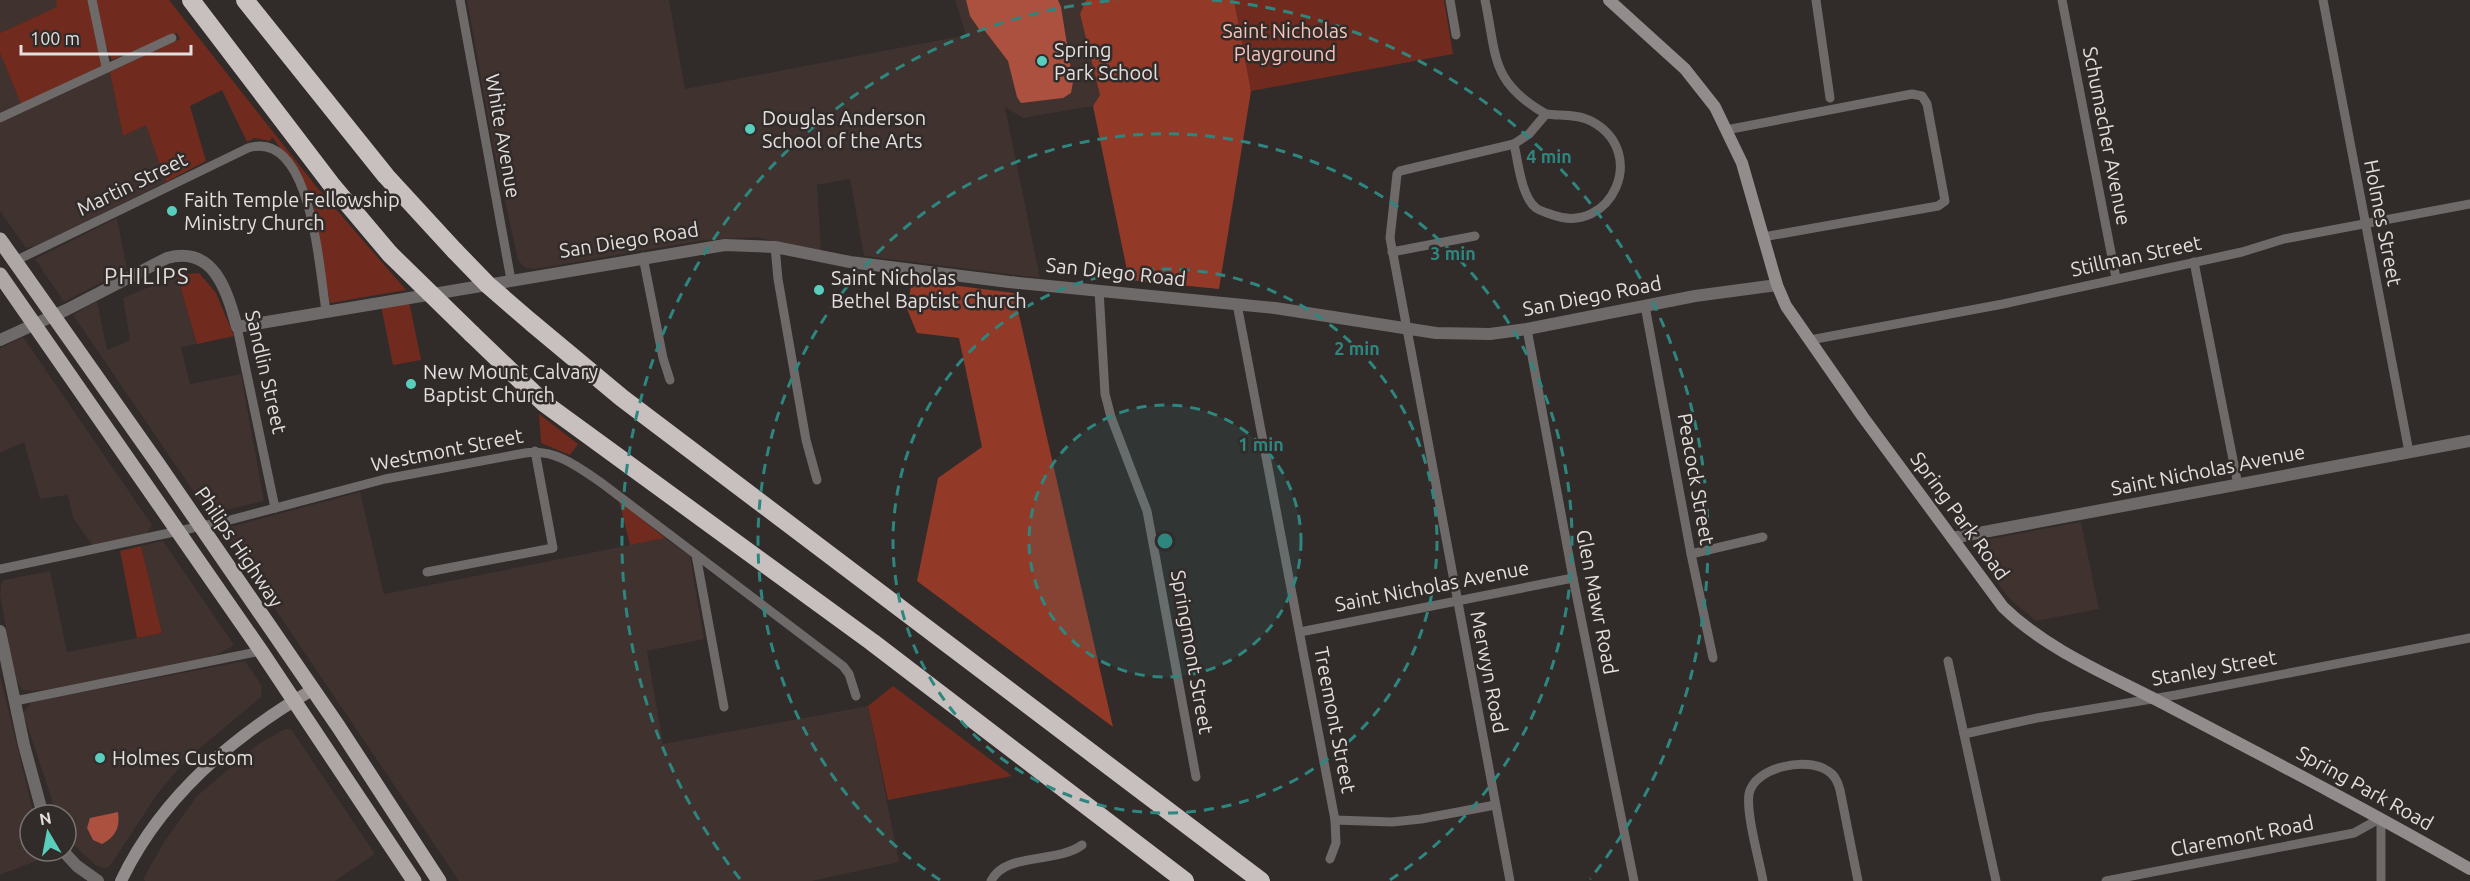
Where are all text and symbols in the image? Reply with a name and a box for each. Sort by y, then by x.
scale bar [21,18,190,56]
park label: Saint Nicholas Playground [1222,19,1348,65]
text: 100 m [30,28,80,48]
place label: Spring Park School [1054,38,1158,84]
street label: Schumacher Avenue [2079,45,2136,227]
marker: Spring Park School [1035,54,1049,68]
street label: White Avenue [481,72,526,200]
place label: Douglas Anderson School of the Arts [762,106,926,152]
marker: Douglas Anderson School of the Arts [743,122,757,136]
text: 4 min [1526,146,1572,166]
street label: Martin Street [73,147,191,220]
street label: Holmes Street [2360,158,2407,288]
place label: Faith Temple Fellowship Ministry Church [184,188,400,234]
marker: Faith Temple Fellowship Ministry Church [165,204,179,218]
street label: San Diego Road [558,217,700,262]
street label: Stillman Street [2068,230,2203,281]
text: 3 min [1430,243,1476,263]
street label: San Diego Road [1045,253,1187,290]
district label: PHILIPS [104,263,190,288]
place label: Saint Nicholas Bethel Baptist Church [831,266,1027,312]
street label: San Diego Road [1521,271,1663,320]
marker: Saint Nicholas Bethel Baptist Church [812,283,826,297]
street label: Sandlin Street [241,308,292,436]
text: 2 min [1334,338,1380,358]
place label: New Mount Calvary Baptist Church [423,360,599,406]
marker: New Mount Calvary Baptist Church [404,377,418,391]
street label: Peacock Street [1674,411,1719,547]
street label: Westmont Street [369,423,525,476]
text: 1 min [1238,434,1284,454]
street label: Saint Nicholas Avenue [2109,439,2307,500]
street label: Spring Park Road [1906,447,2015,584]
street label: Philips Highway [191,482,288,612]
street label: Glen Mawr Road [1572,528,1623,676]
centre of rings [1155,531,1175,551]
street label: Saint Nicholas Avenue [1333,555,1531,616]
street label: Springmont Street [1167,568,1218,736]
street label: Merwyn Road [1466,609,1513,735]
street label: Treemont Street [1310,645,1361,795]
street label: Stanley Street [2150,645,2278,690]
street label: Spring Park Road [2293,741,2438,835]
place label: Holmes Custom [112,746,253,769]
marker: Holmes Custom [93,751,107,765]
north arrow [18,803,78,863]
text: N [38,808,53,828]
street label: Claremont Road [2168,810,2315,861]

